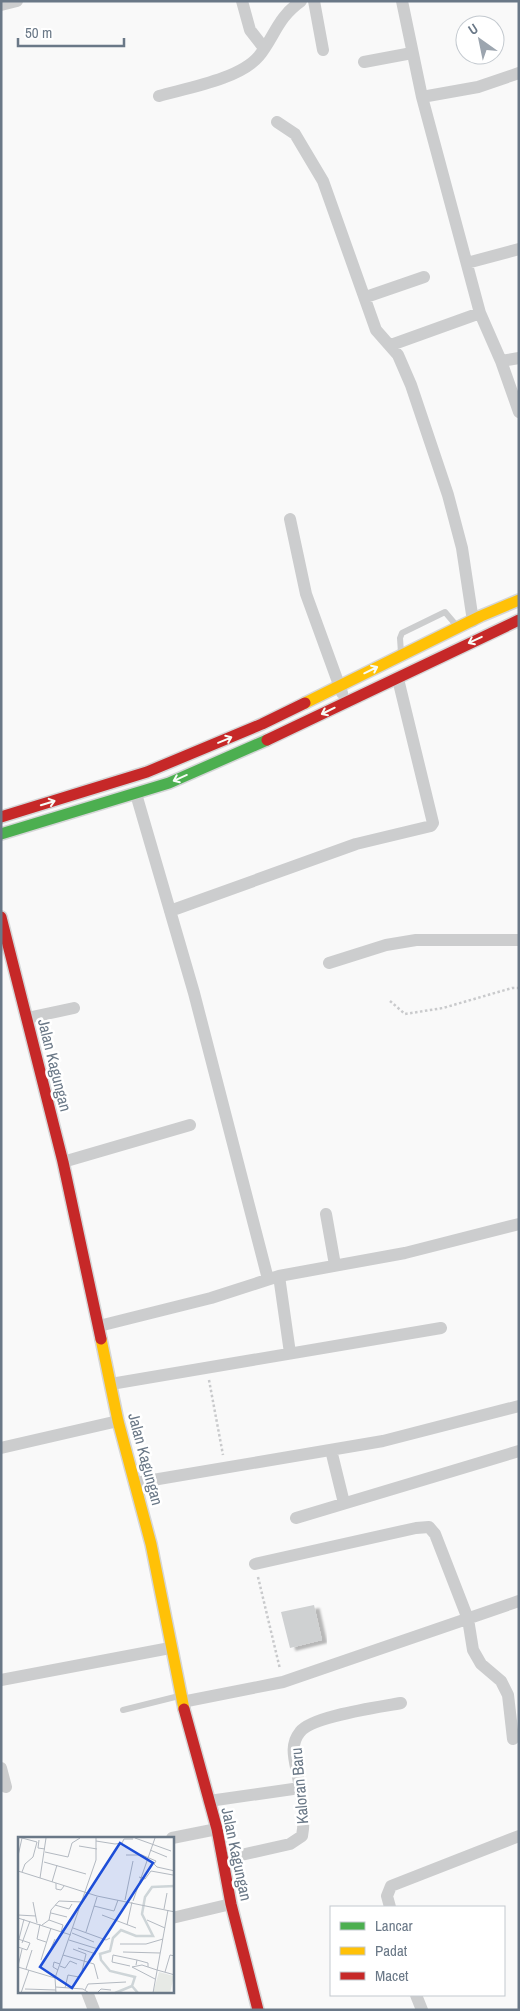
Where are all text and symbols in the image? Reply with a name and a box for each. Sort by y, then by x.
scale bar [18,15,124,47]
north arrow [455,15,505,65]
text: U [465,19,481,39]
text: 50 m [25,22,52,43]
one-way arrow [467,636,482,646]
one-way arrow [363,665,378,674]
one-way arrow [321,707,336,716]
one-way arrow [217,734,232,744]
one-way arrow [173,774,188,784]
one-way arrow [40,798,56,808]
street label: Jalan Kagungan [33,1016,77,1114]
street label: Jalan Kagungan [123,1410,169,1508]
street label: Kaloran Baru [285,1747,313,1825]
street label: Jalan Kagungan [216,1805,258,1903]
inset map [18,1837,174,1994]
legend [330,1906,505,1996]
text: Lancar [375,1915,413,1936]
text: Padat [375,1940,408,1961]
text: Macet [375,1965,409,1986]

